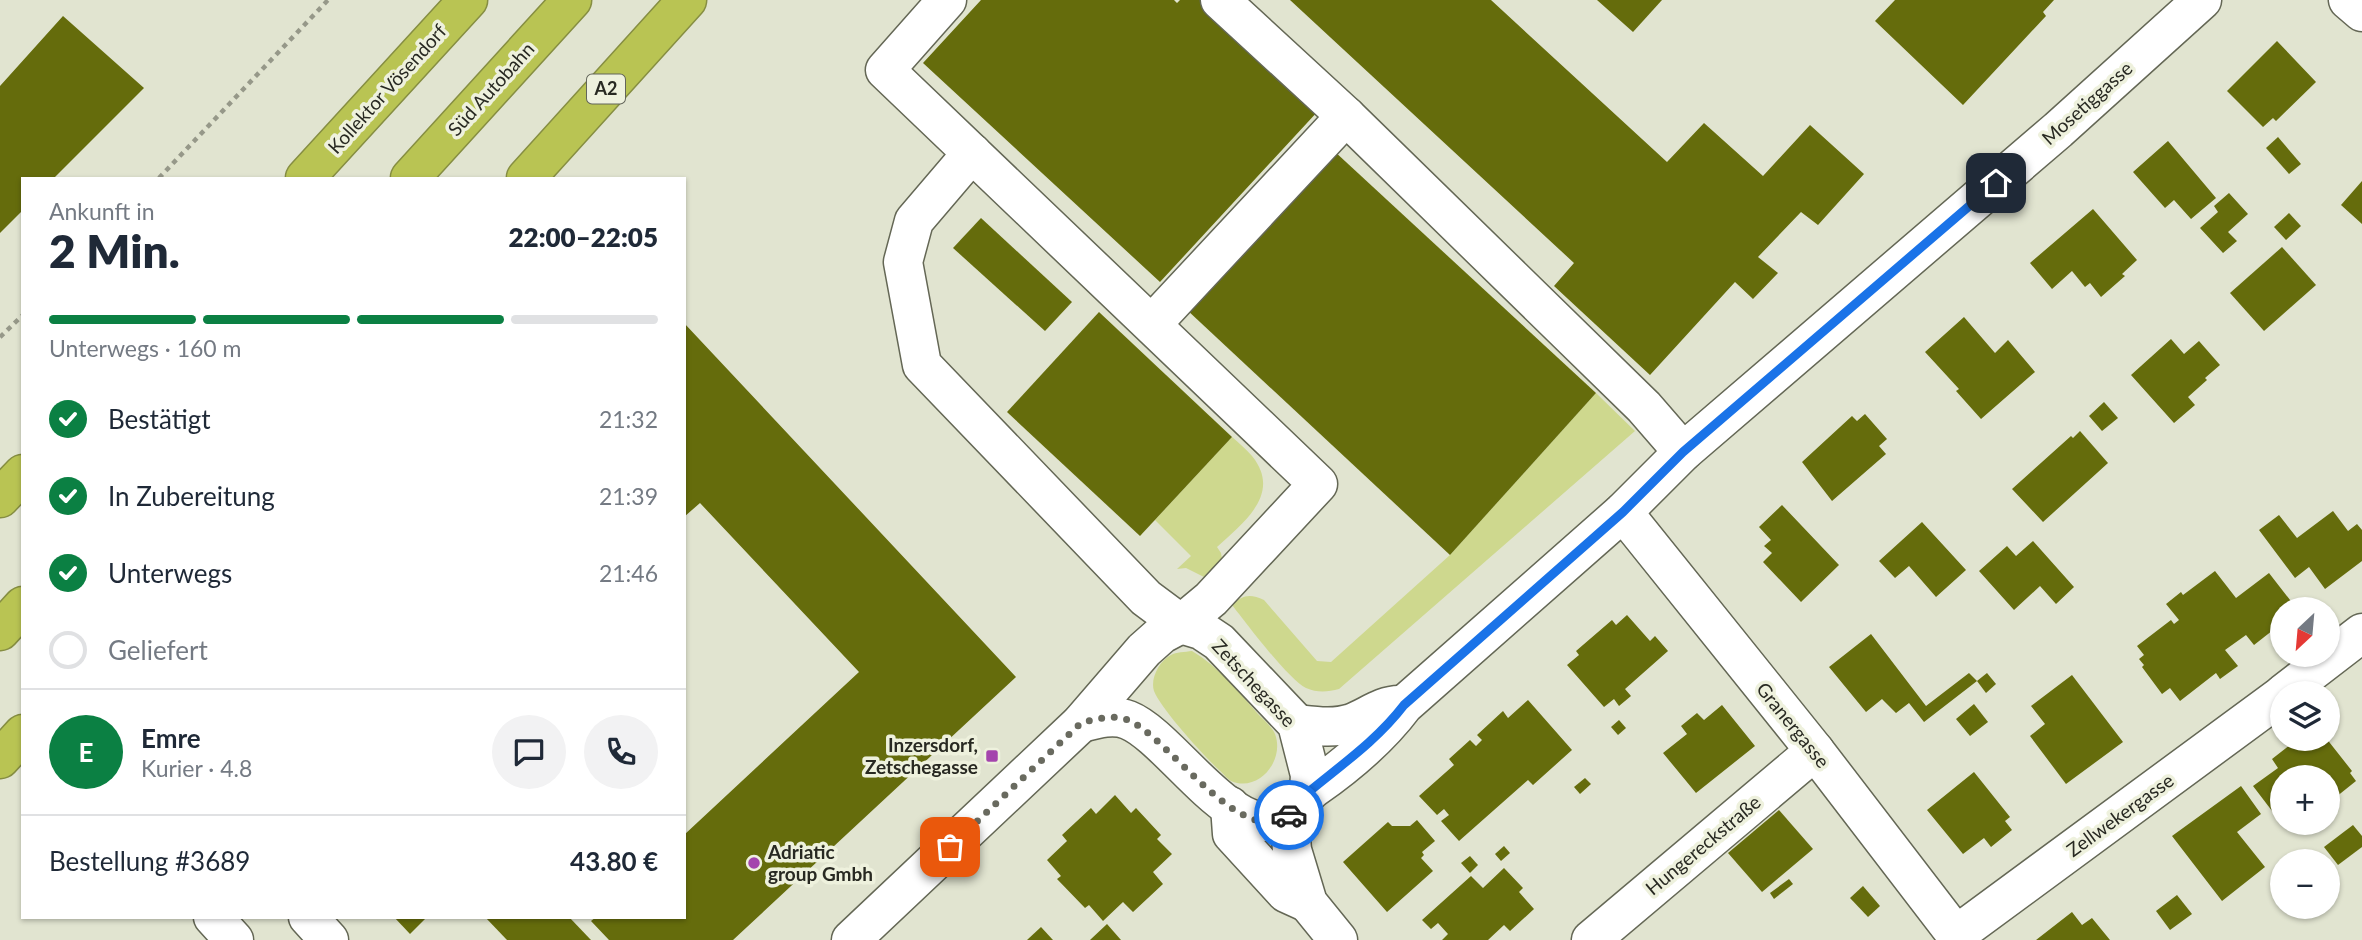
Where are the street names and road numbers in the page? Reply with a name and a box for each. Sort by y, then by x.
street label: Kollektor Vösendorf [323,19,451,158]
street label: Süd Autobahn [443,37,539,140]
street label: Mosetiggasse [2037,56,2137,149]
road number: A2 [587,74,625,104]
street label: Zetschegasse [1208,634,1301,731]
street label: Granergasse [1752,677,1835,772]
street label: Zellwekergasse [2062,768,2178,861]
street label: Hungereckstraße [1641,790,1765,899]

